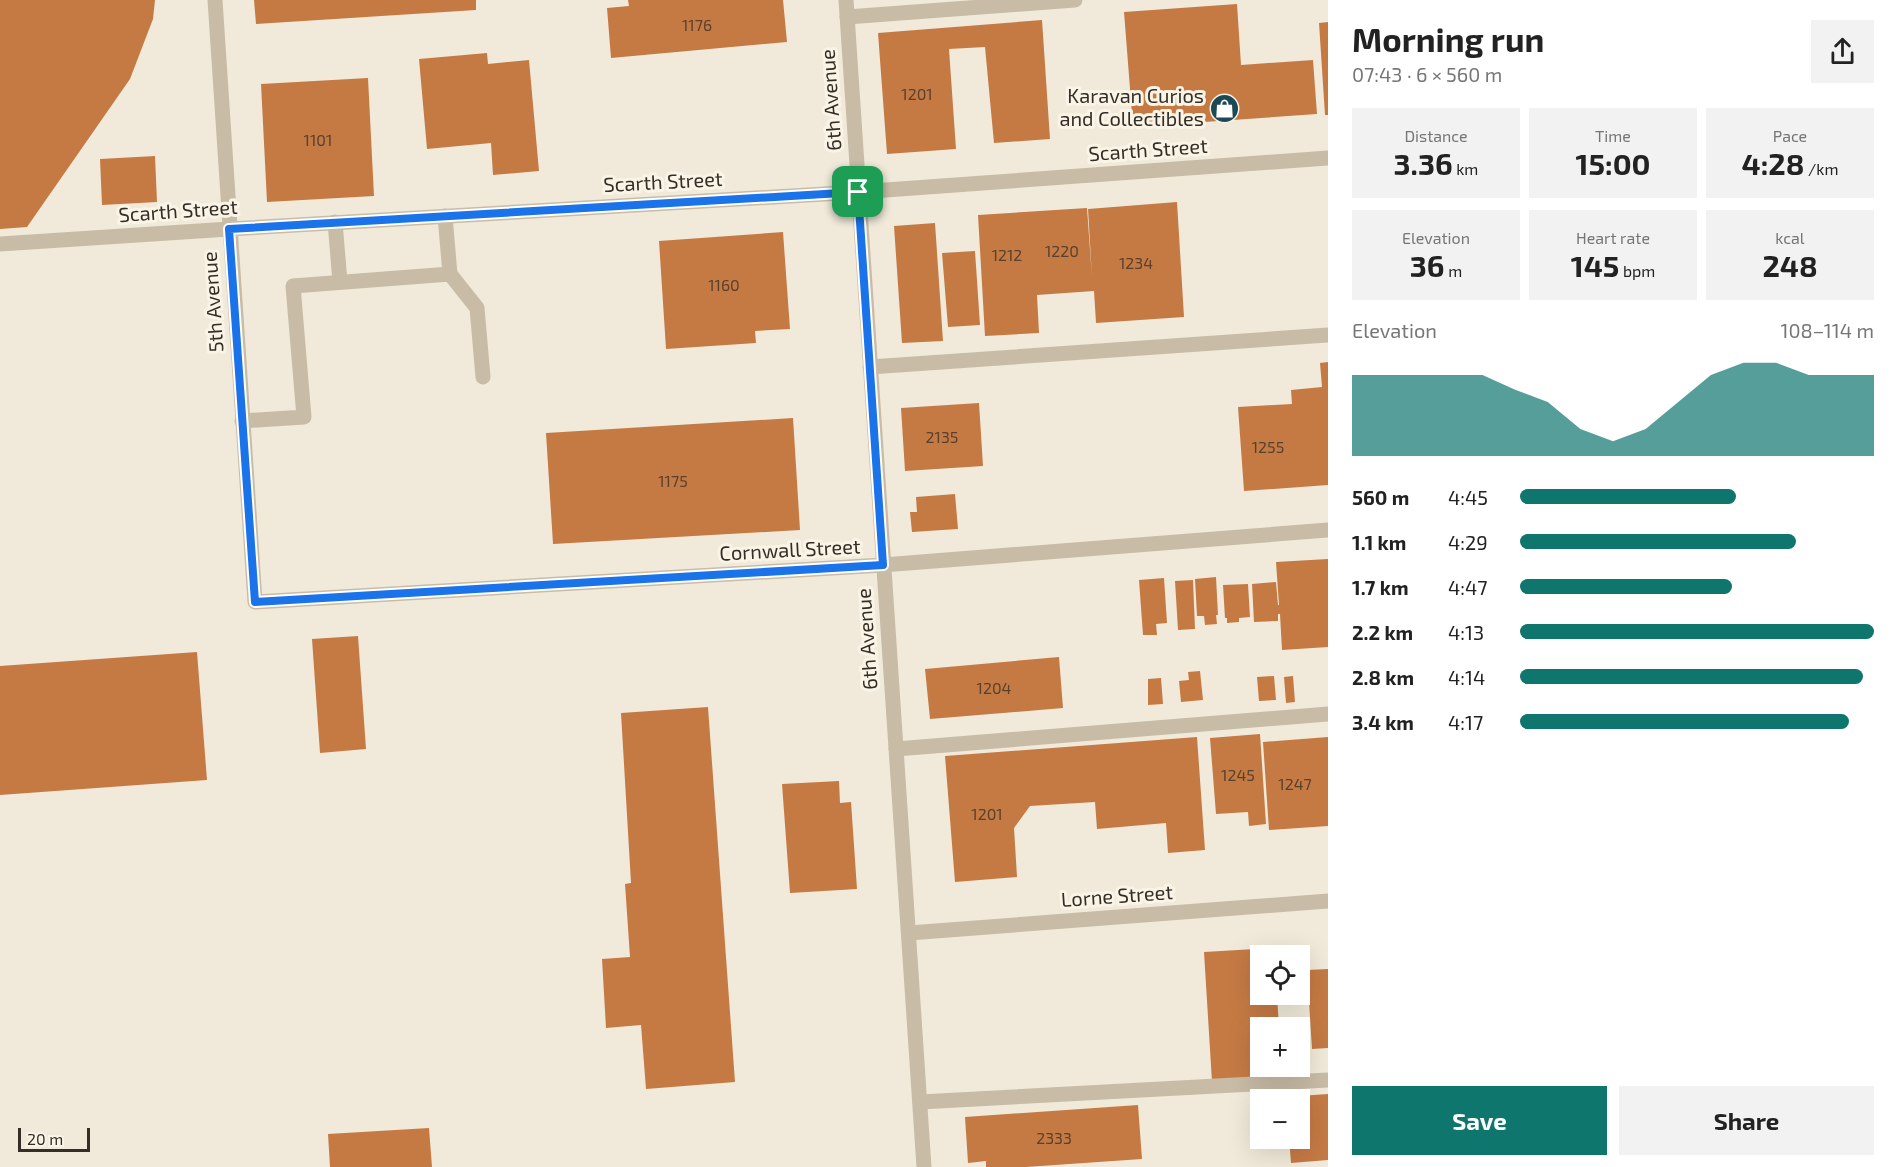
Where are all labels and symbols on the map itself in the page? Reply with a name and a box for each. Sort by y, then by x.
house number: 1176 [682,15,712,34]
street label: 6th Avenue [814,49,846,152]
place label: Karavan Curios and Collectibles [1060,83,1204,130]
house number: 1201 [901,84,933,103]
shop icon: Karavan Curios and Collectibles [1209,92,1241,124]
house number: 1101 [304,130,332,149]
street label: Scarth Street [1088,133,1209,165]
street label: Scarth Street [603,166,724,196]
pin [832,166,883,217]
street label: Scarth Street [118,194,239,226]
house number: 1220 [1045,241,1079,260]
house number: 1212 [992,245,1022,264]
street label: 5th Avenue [197,251,227,353]
house number: 1234 [1119,253,1153,272]
house number: 1160 [708,275,740,294]
house number: 2135 [926,427,958,446]
house number: 1255 [1252,437,1284,456]
house number: 1175 [658,471,688,490]
street label: Cornwall Street [719,533,861,565]
street label: 6th Avenue [850,588,882,691]
house number: 1204 [977,678,1012,697]
house number: 1245 [1221,765,1255,784]
house number: 1247 [1278,774,1312,793]
house number: 1201 [971,804,1003,823]
street label: Lorne Street [1060,879,1174,911]
scale bar [18,1125,90,1152]
house number: 2333 [1036,1128,1072,1147]

